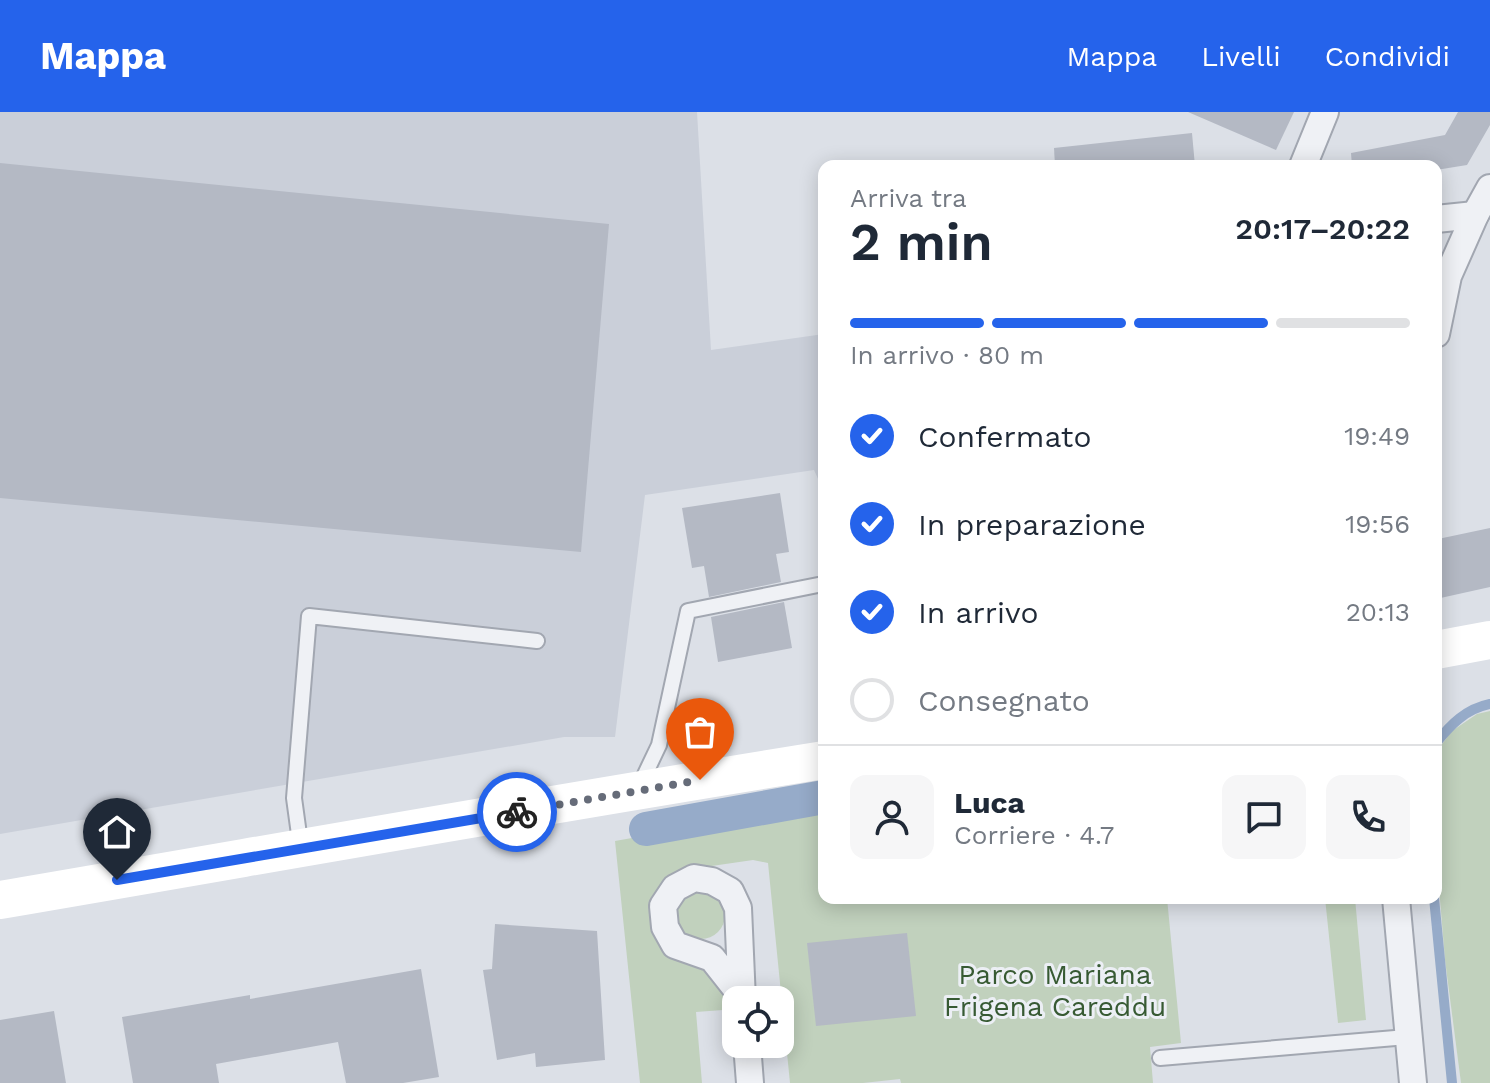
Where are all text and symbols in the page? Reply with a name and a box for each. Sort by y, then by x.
text: Mappa [40,34,166,78]
text: Mappa [1067,40,1157,73]
text: Livelli [1201,40,1281,73]
text: Condividi [1325,40,1450,73]
text: Arriva tra [850,183,967,213]
text: 20:17–20:22 [1235,211,1410,246]
text: 2 min [850,212,993,273]
text: In arrivo · 80 m [850,340,1044,370]
icon: check [850,414,894,458]
text: Confermato [918,419,1091,454]
text: 19:49 [1344,421,1410,451]
icon: check [850,502,894,546]
text: In preparazione [918,507,1146,542]
text: 19:56 [1345,509,1410,539]
icon: check [850,590,894,634]
text: In arrivo [918,595,1039,630]
text: 20:13 [1346,597,1410,627]
text: Consegnato [918,683,1090,718]
pin [666,698,734,780]
icon: bag [678,710,722,754]
courier [477,772,557,852]
button: person [850,775,934,859]
button: chat [1222,775,1306,859]
button: phone [1326,775,1410,859]
text: Luca [954,785,1025,820]
icon: bike [495,790,539,834]
pin [83,798,151,880]
icon: home [95,810,139,854]
text: Corriere · 4.7 [954,820,1114,850]
park label: Parco Mariana Frigena Careddu [944,958,1166,1023]
map controls [722,986,794,1058]
button: locate [722,986,794,1058]

